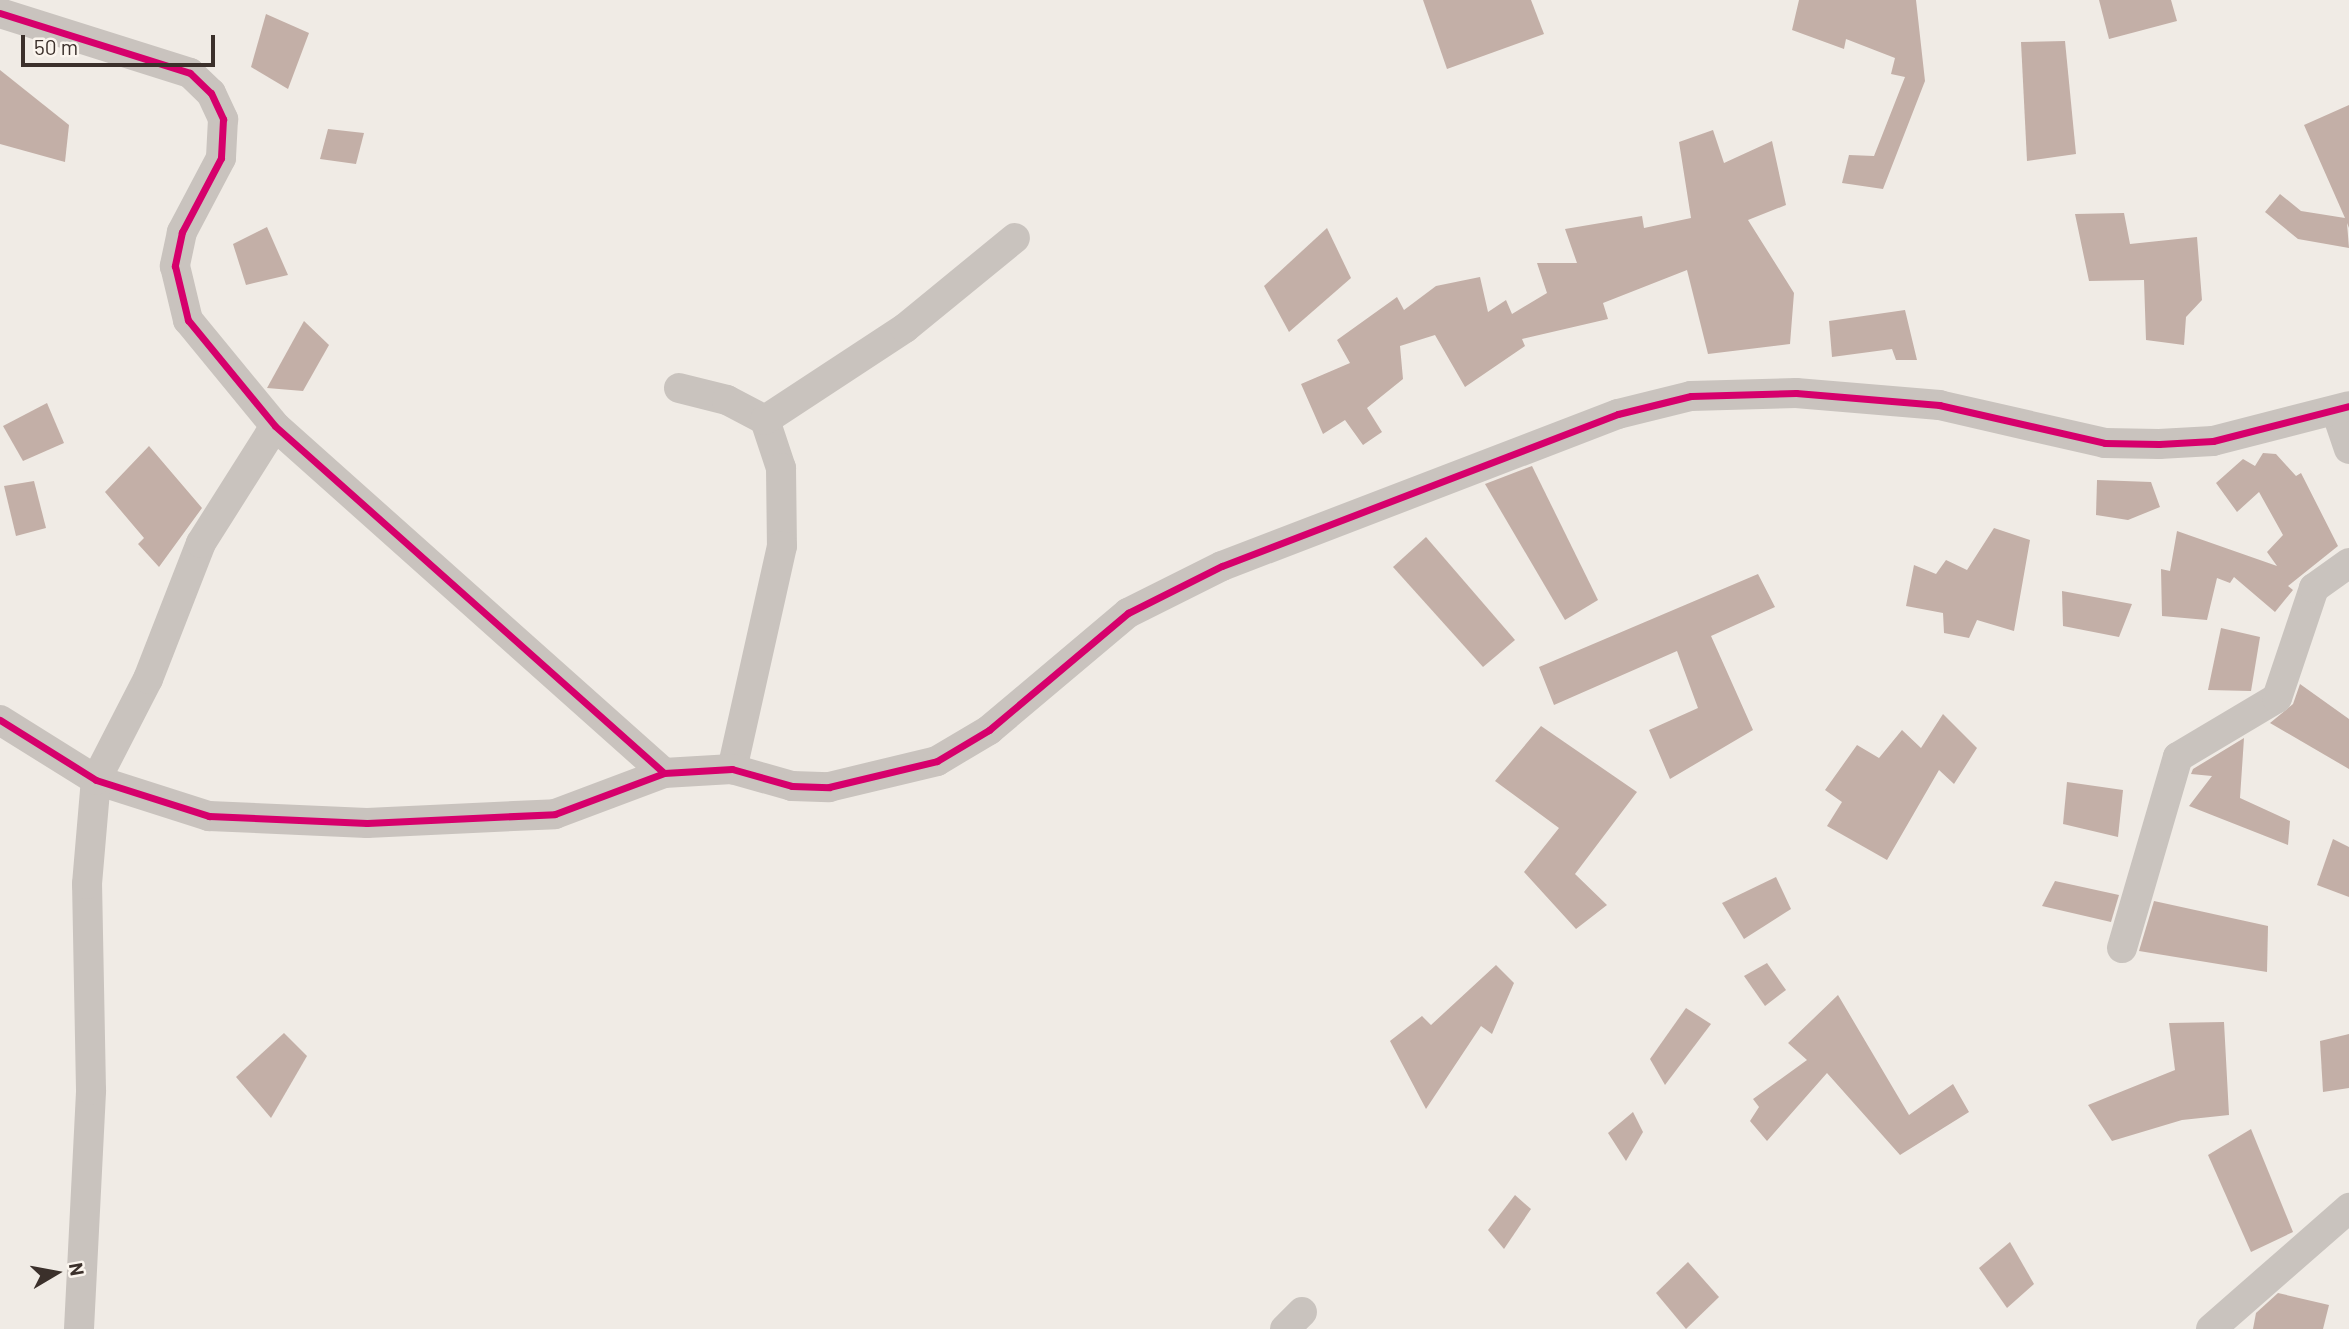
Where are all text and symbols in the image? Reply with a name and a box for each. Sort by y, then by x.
scale bar [24,21,219,65]
text: 50 m [34,34,78,59]
north arrow [21,1238,91,1308]
text: N [65,1261,90,1277]

